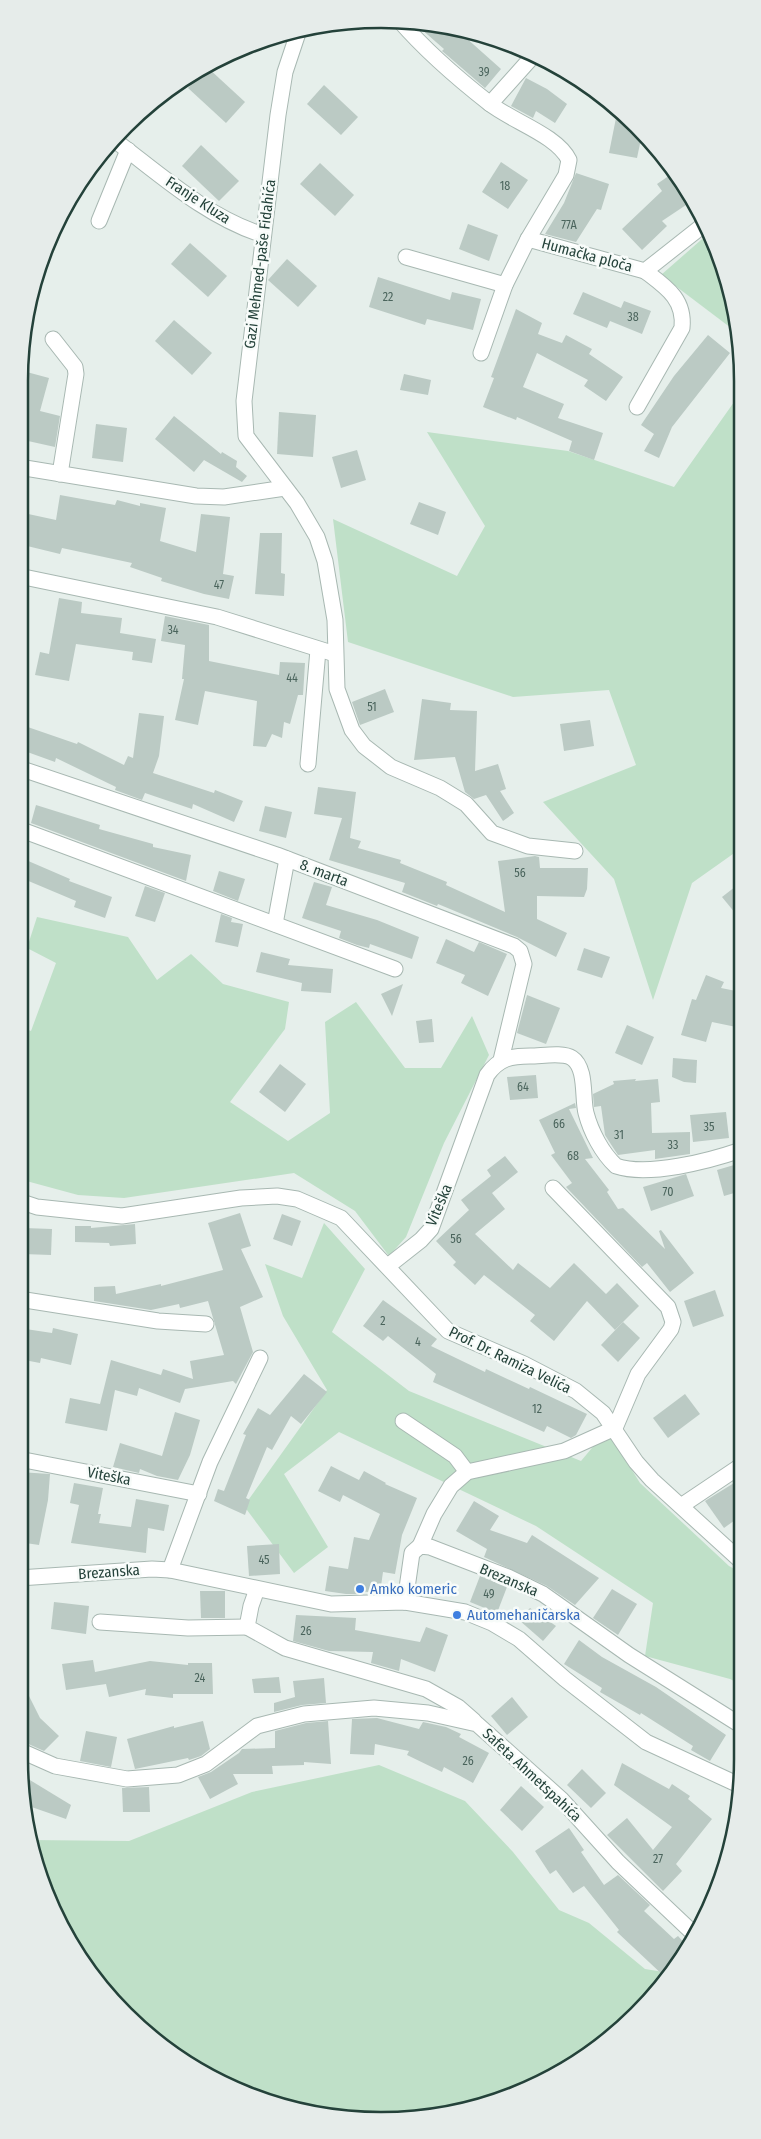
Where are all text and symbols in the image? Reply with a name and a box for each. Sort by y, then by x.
house number: 39 [478,65,490,79]
street label: Franje Kluza [162,172,234,228]
street label: Gazi Mehmed-paše Fidahića [241,178,279,350]
house number: 18 [500,179,510,193]
house number: 77A [561,218,578,232]
street label: Humačka ploča [540,234,634,276]
house number: 22 [383,290,393,304]
house number: 38 [627,310,639,324]
house number: 47 [214,578,224,592]
house number: 34 [167,623,179,637]
house number: 44 [286,671,298,685]
house number: 51 [367,700,377,714]
street label: 8. marta [297,856,351,890]
house number: 56 [514,866,526,880]
house number: 64 [517,1080,529,1094]
house number: 66 [553,1117,565,1131]
house number: 35 [704,1120,715,1134]
house number: 31 [614,1128,624,1142]
house number: 33 [668,1138,678,1152]
house number: 68 [567,1149,579,1163]
street label: Viteška [422,1181,456,1229]
house number: 70 [663,1185,673,1199]
house number: 56 [450,1232,462,1246]
house number: 2 [380,1314,386,1328]
street label: Prof. Dr. Ramiza Velića [446,1323,574,1397]
house number: 4 [415,1335,421,1349]
house number: 12 [532,1402,542,1416]
street label: Viteška [86,1463,132,1489]
house number: 45 [258,1553,270,1567]
street label: Brezanska [477,1560,541,1600]
street label: Brezanska [78,1561,140,1583]
place label: Amko komeric [370,1580,457,1598]
marker: Amko komeric [354,1583,366,1595]
house number: 49 [483,1587,495,1601]
place label: Automehaničarska [467,1606,580,1624]
marker: Automehaničarska [451,1609,463,1621]
house number: 26 [300,1624,312,1638]
house number: 24 [195,1671,206,1685]
street label: Safeta Ahmetspahića [479,1724,585,1826]
house number: 26 [462,1754,474,1768]
house number: 27 [653,1852,663,1866]

